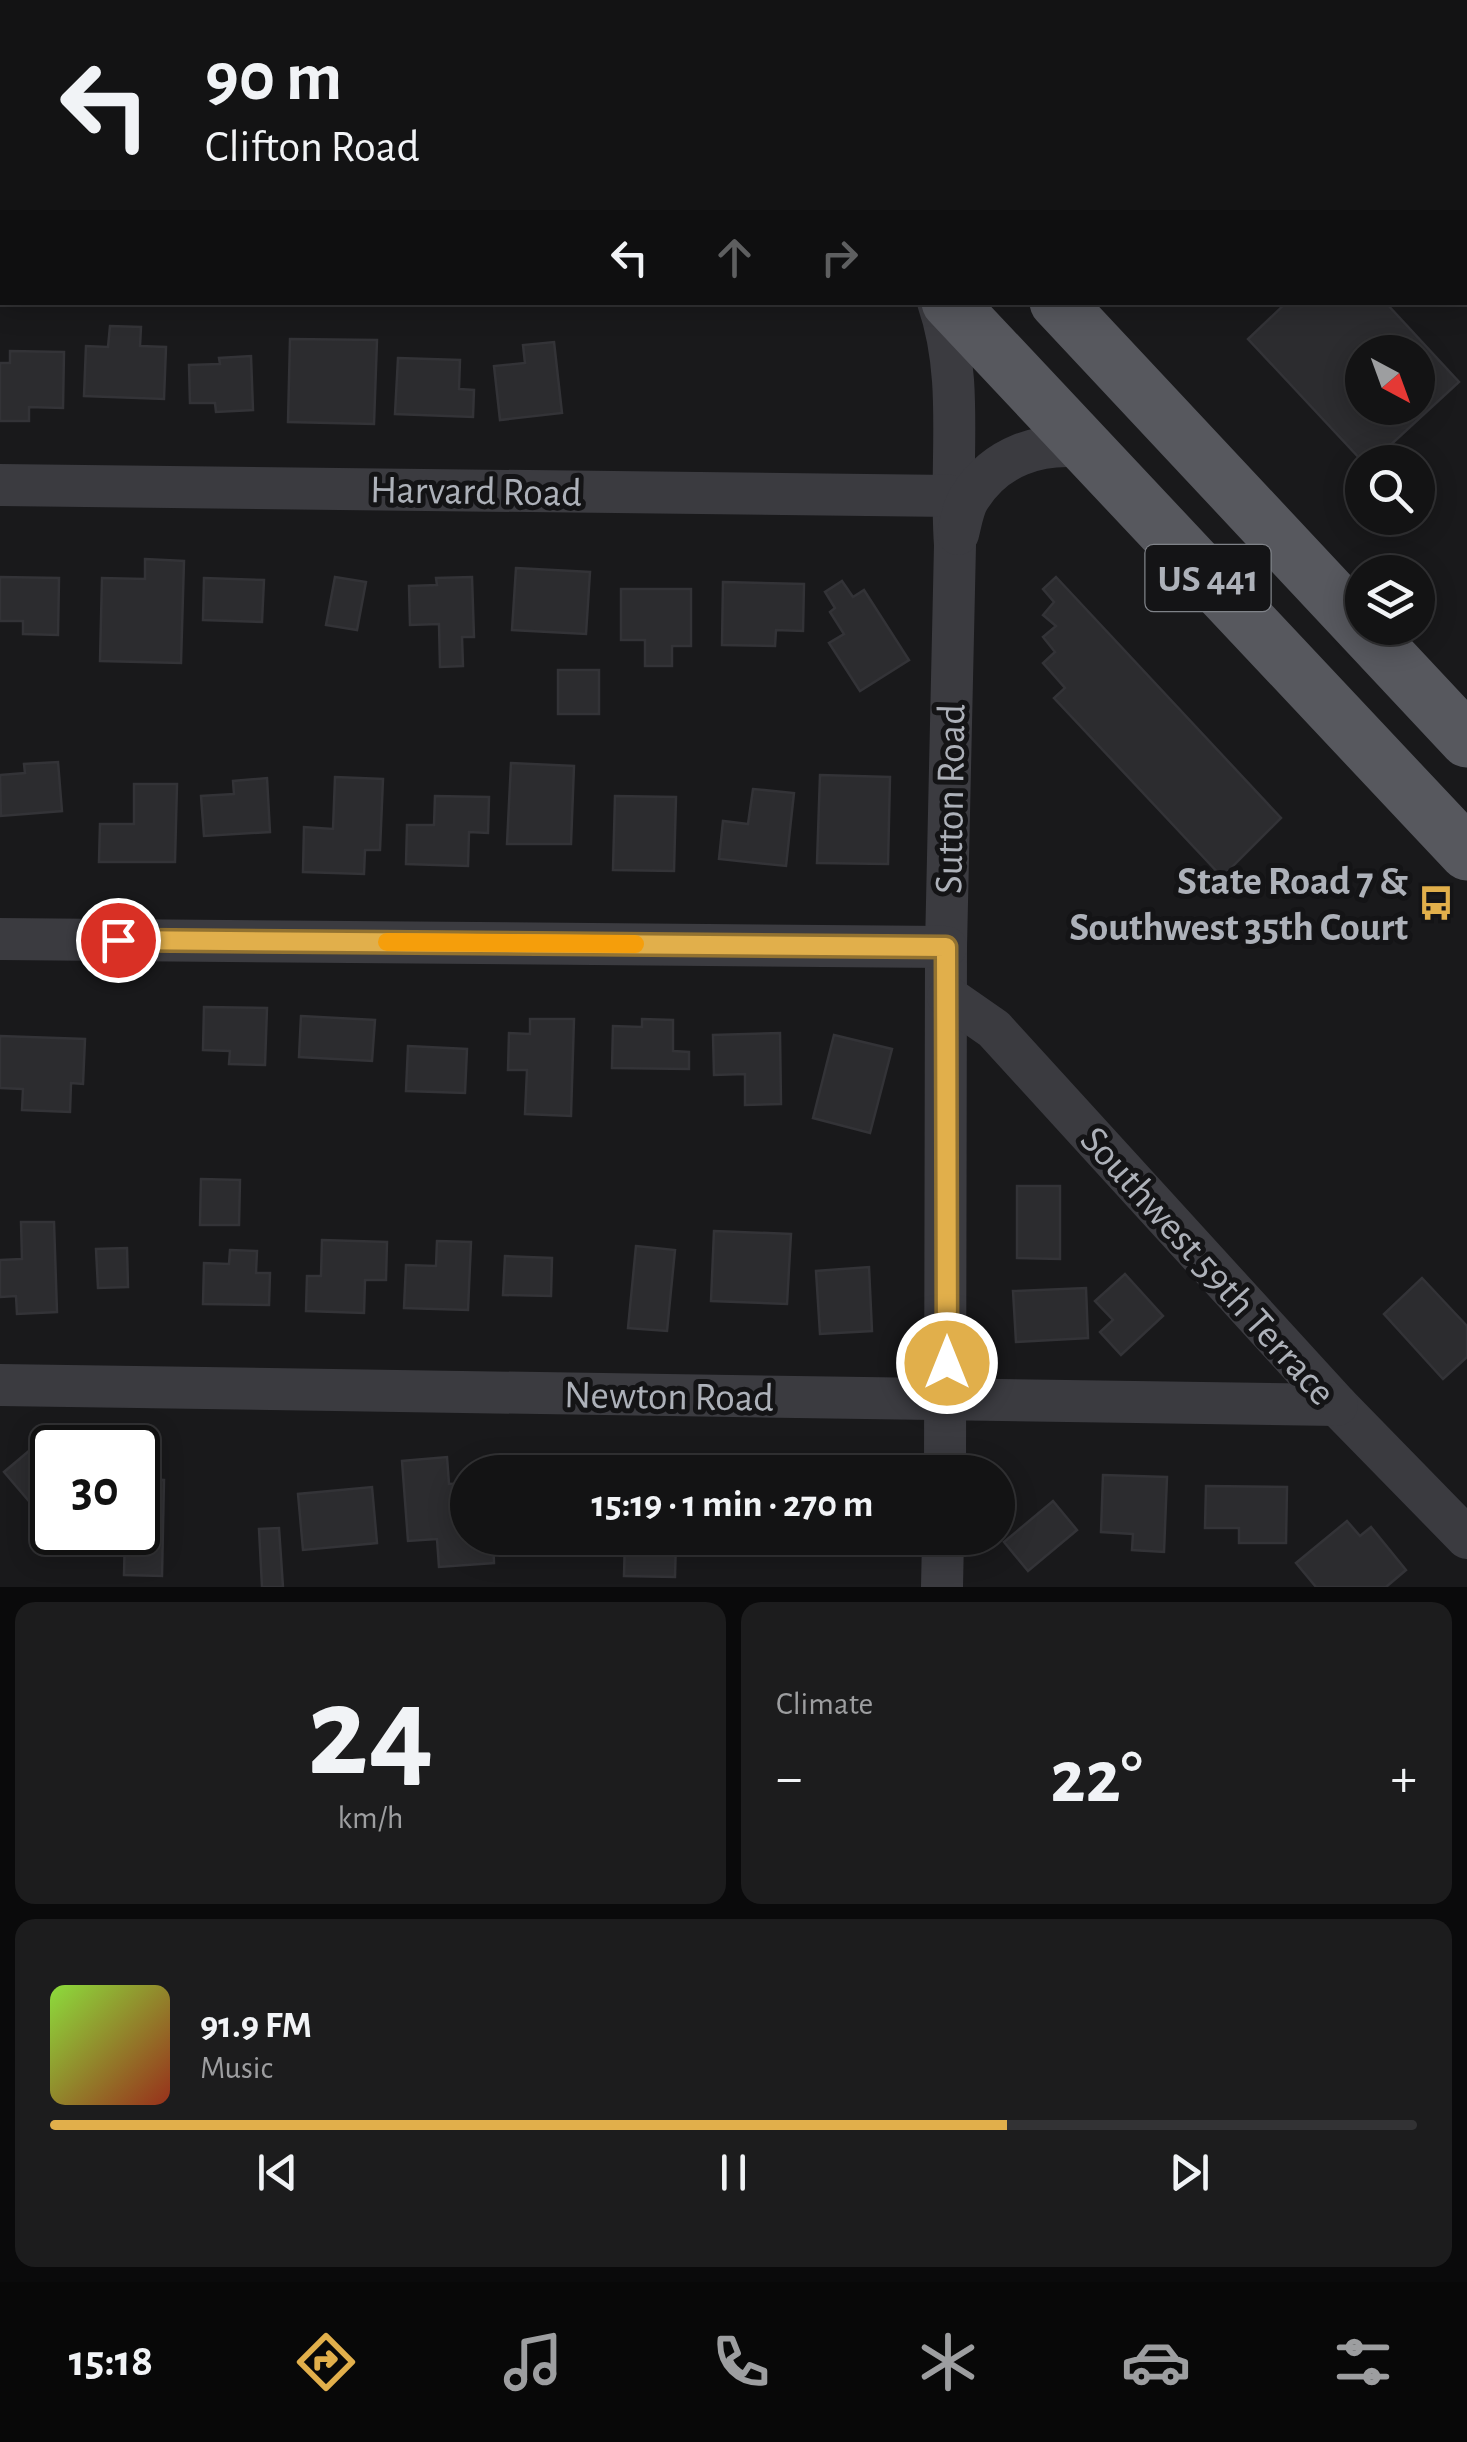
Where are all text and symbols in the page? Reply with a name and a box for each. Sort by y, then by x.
icon: left [40,40,170,170]
text: 90 m [205,43,342,113]
text: Clifton Road [205,125,420,170]
icon: left [602,230,657,285]
icon: ahead [707,230,762,285]
icon: right [812,230,867,285]
north arrow [1345,335,1435,425]
map controls [1345,335,1435,645]
button: search [1345,445,1435,535]
street label: Harvard Road [370,470,582,514]
road number: US 441 [1146,545,1270,611]
button: layers [1345,555,1435,645]
street label: Sutton Road [929,704,973,895]
place label: State Road 7 & Southwest 35th Court [1069,862,1409,948]
bus stop icon: State Road 7 & Southwest 35th Court [1417,884,1455,922]
pin [76,898,161,983]
icon: arrive [91,913,146,968]
street label: Southwest 59th Terrace [1073,1120,1342,1413]
position arrow [895,1311,999,1415]
street label: Newton Road [564,1375,774,1419]
speed limit sign: 30 [30,1425,160,1555]
text: 15:19 · 1 min · 270 m [592,1486,873,1524]
text: 24 [307,1669,434,1799]
text: Climate [776,1688,873,1720]
text: 22° [1050,1741,1143,1816]
text: − [776,1751,802,1806]
text: + [1391,1751,1417,1806]
text: km/h [337,1802,404,1834]
text: 91.9 FM [200,2007,312,2045]
text: Music [200,2052,273,2084]
icon: previous [250,2145,305,2200]
icon: pause [706,2145,761,2200]
icon: next [1162,2145,1217,2200]
icon: directions [291,2327,361,2397]
icon: music [498,2327,568,2397]
icon: phone [706,2327,776,2397]
icon: climate [913,2327,983,2397]
icon: car [1121,2327,1191,2397]
icon: filters [1328,2327,1398,2397]
text: 15:18 [69,2339,153,2384]

